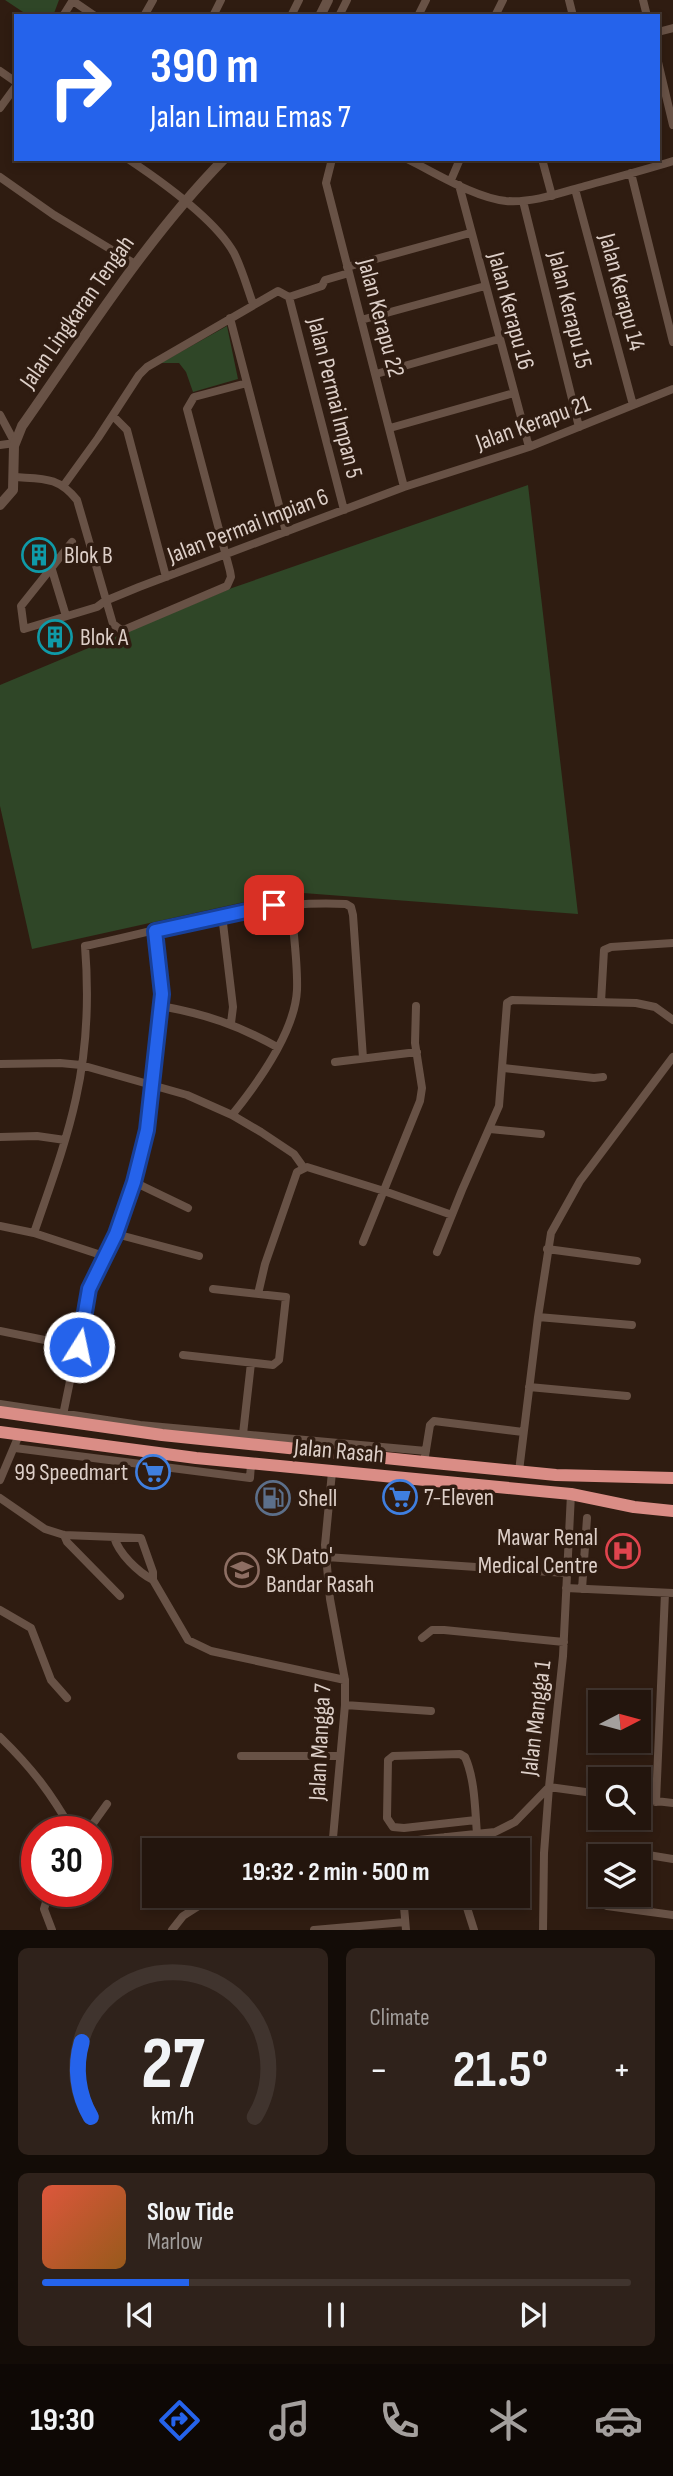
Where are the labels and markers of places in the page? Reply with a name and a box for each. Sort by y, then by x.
building icon: Blok B [20,536,58,574]
place label: Blok B [64,541,113,570]
building icon: Blok A [36,618,74,656]
place label: Blok A [80,623,129,652]
pin [244,875,304,935]
supermarket icon: 99 Speedmart [134,1453,172,1491]
place label: 99 Speedmart [14,1458,128,1487]
supermarket icon: 7-Eleven [381,1478,419,1516]
fuel station icon: Shell [254,1479,292,1517]
place label: 7-Eleven [424,1483,494,1512]
place label: Shell [298,1484,337,1513]
place label: Mawar Renal Medical Centre [478,1523,598,1580]
hospital icon: Mawar Renal Medical Centre [604,1532,642,1570]
place label: SK Dato' Bandar Rasah [266,1542,374,1599]
school or university icon: SK Dato' Bandar Rasah [223,1551,261,1589]

